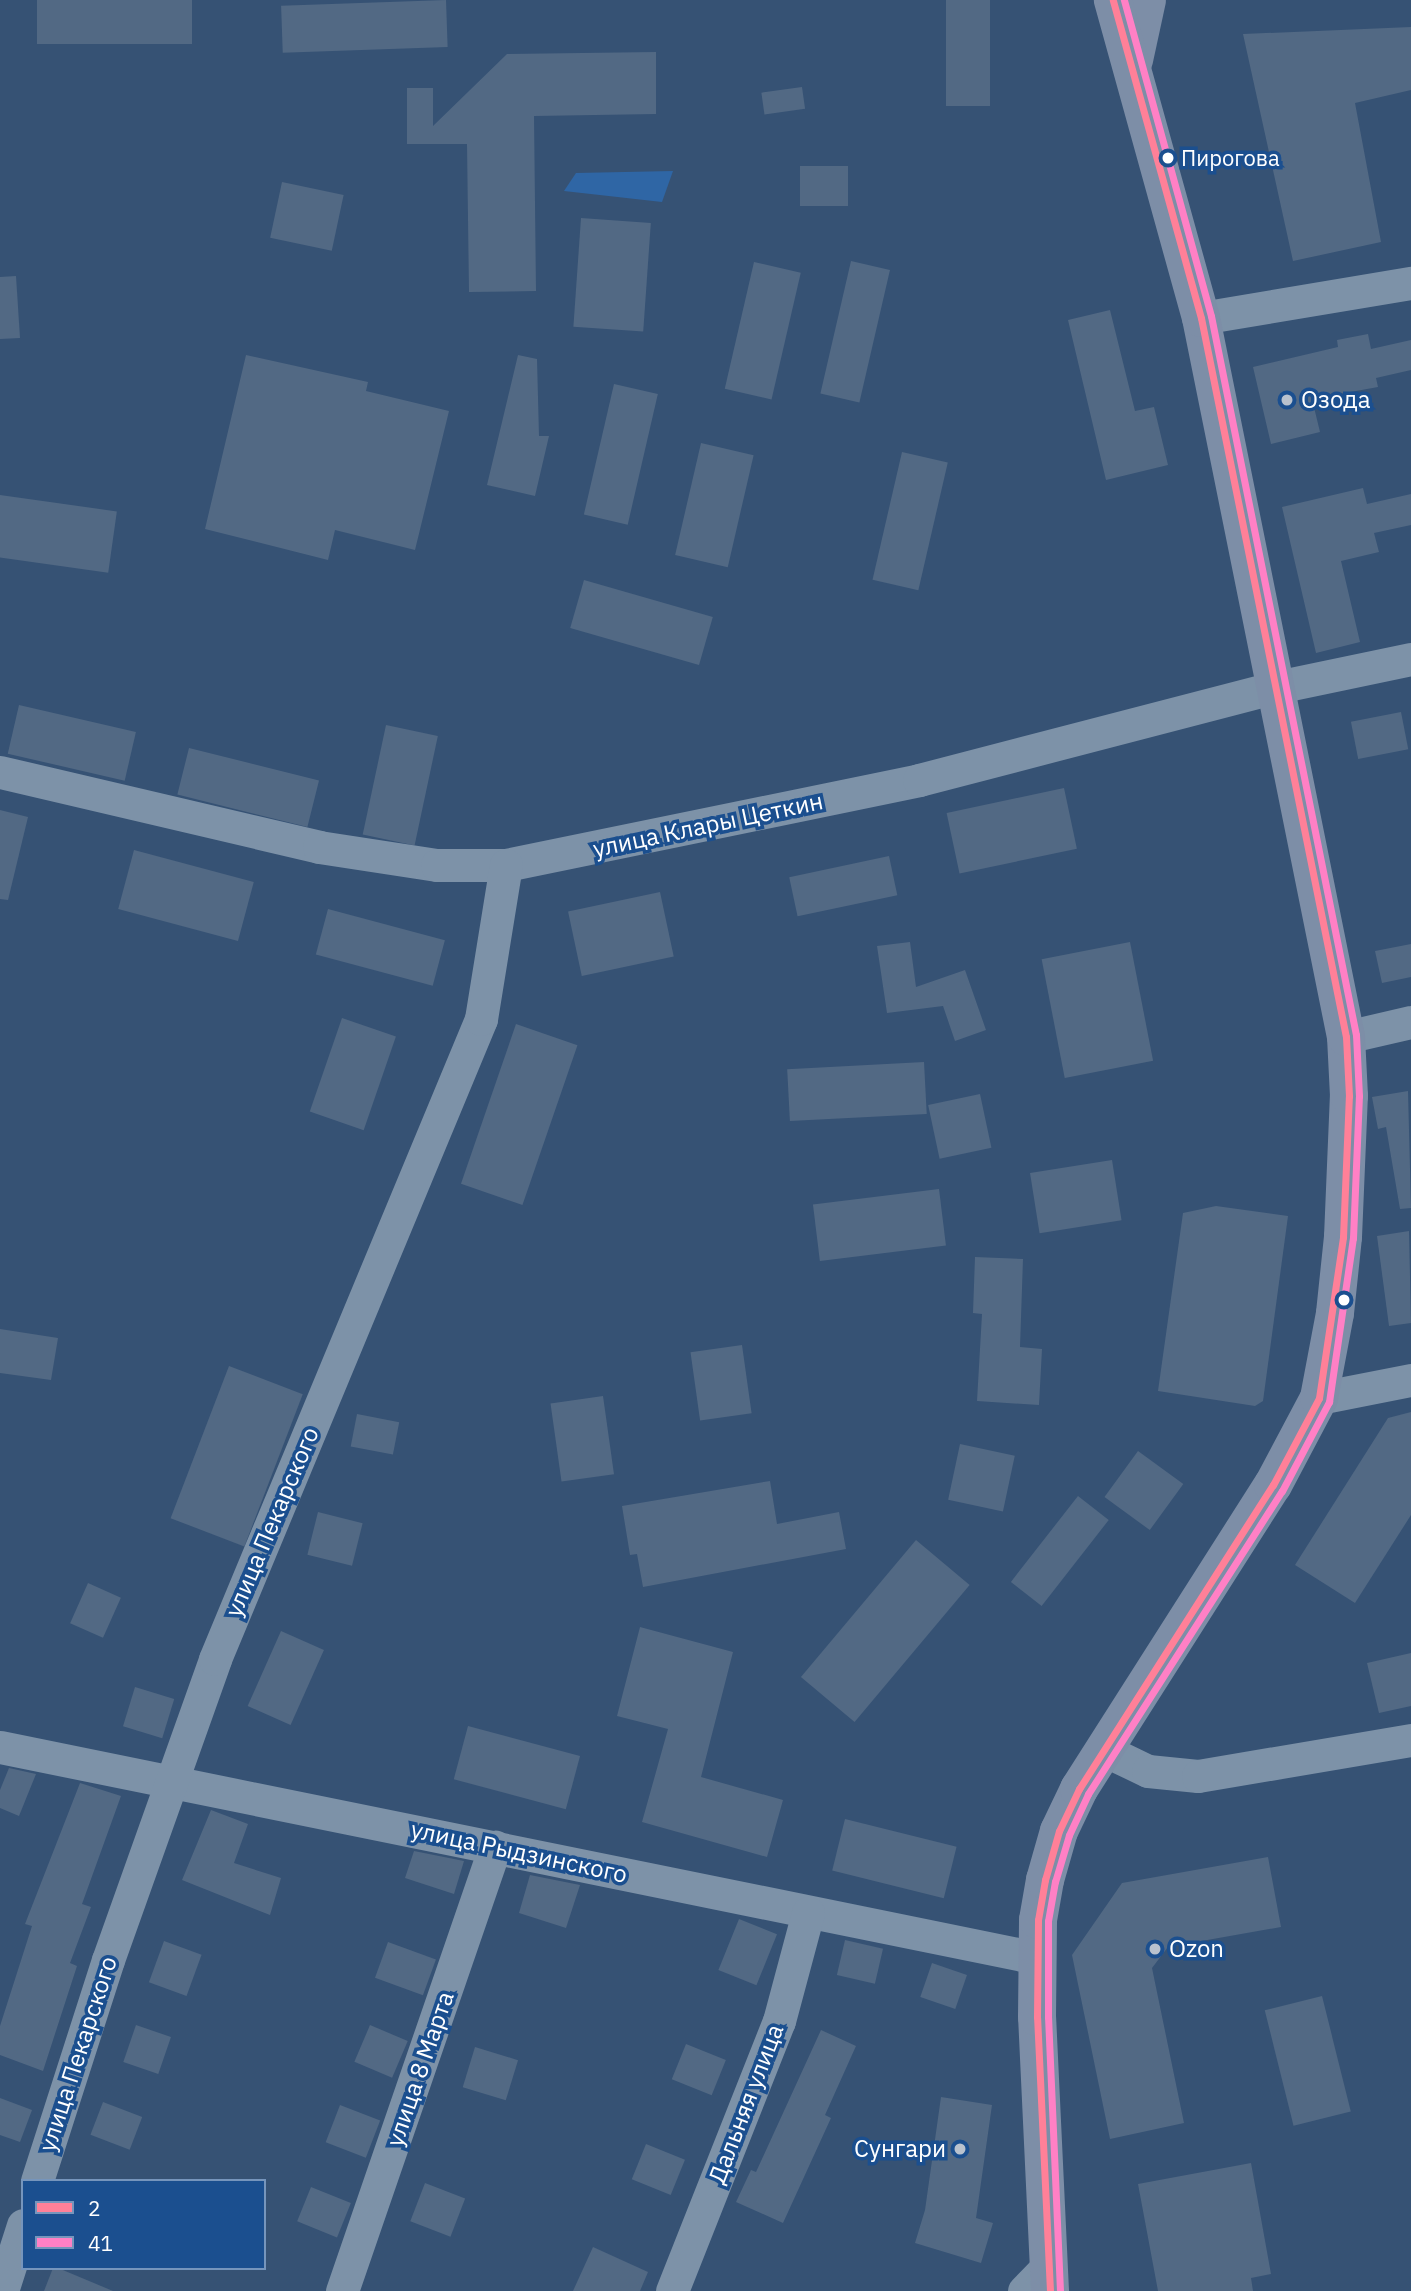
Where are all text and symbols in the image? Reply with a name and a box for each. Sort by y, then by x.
place label: Пирогова [1181,145,1280,171]
marker: Пирогова [1161,151,1175,165]
place label: Озода [1301,386,1371,414]
marker: Озода [1279,392,1295,408]
street label: улица Клары Цеткин [590,787,826,863]
unlabelled marker [1337,1293,1351,1307]
street label: улица Пекарского [219,1423,325,1621]
street label: улица Рыдзинского [408,1815,630,1889]
place label: Ozon [1169,1935,1224,1963]
marker: Ozon [1147,1941,1163,1957]
street label: улица Пекарского [33,1953,123,2155]
street label: улица 8 Марта [380,1988,460,2150]
street label: Дальняя улица [702,2020,790,2188]
place label: Сунгари [854,2135,946,2163]
marker: Сунгари [952,2141,968,2157]
legend [21,2179,266,2270]
text: 2 [88,2194,101,2222]
text: 41 [88,2229,113,2257]

